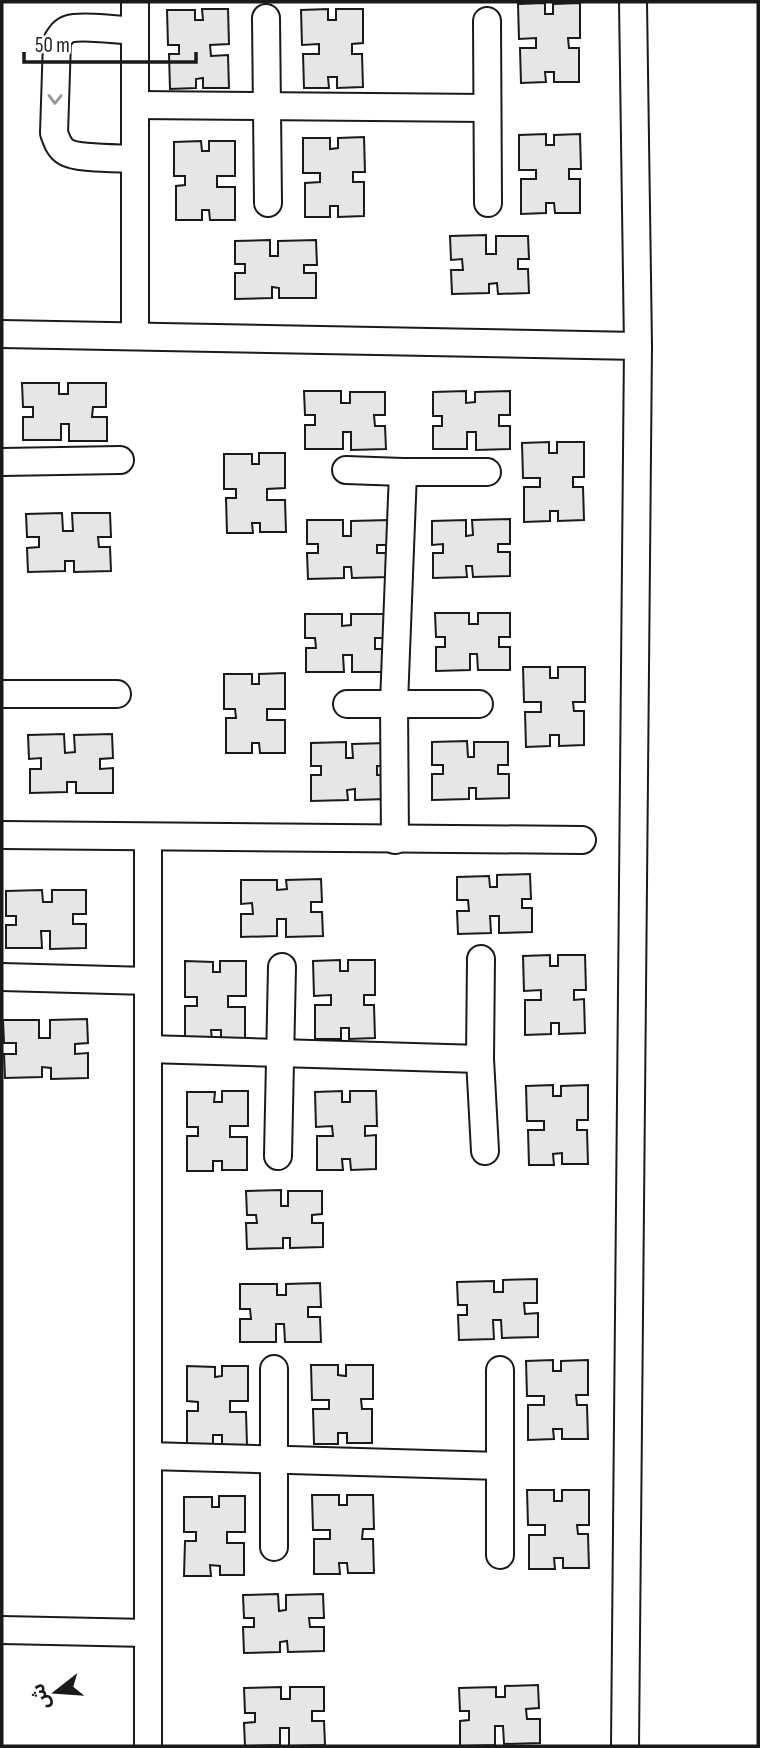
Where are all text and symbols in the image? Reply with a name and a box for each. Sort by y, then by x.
scale bar [24,21,196,65]
text: 50 m [35,33,70,58]
one-way arrow [48,94,63,105]
north arrow [21,1657,91,1727]
text: ش [26,1681,56,1712]

